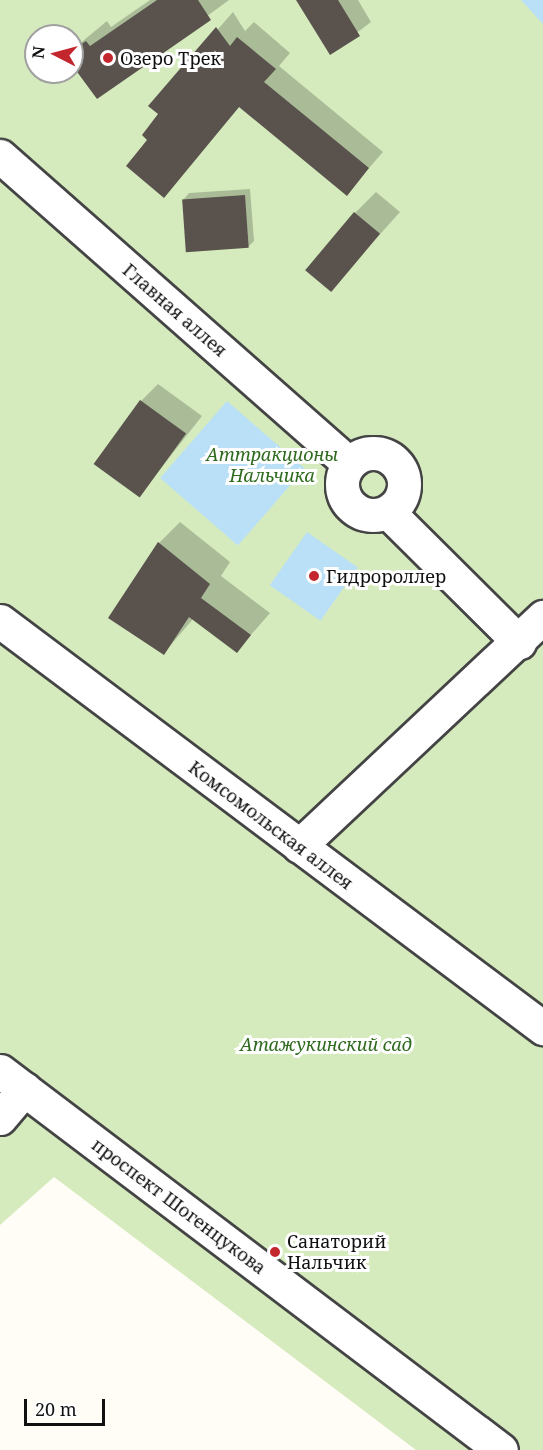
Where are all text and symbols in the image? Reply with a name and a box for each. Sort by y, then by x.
north arrow [24,24,84,84]
text: N [26,45,50,60]
place label: Озеро Трек [120,47,221,69]
marker: Озеро Трек [101,51,115,65]
street label: Главная аллея [119,259,231,361]
park label: Аттракционы Нальчика [206,444,338,486]
place label: Гидророллер [326,565,446,587]
marker: Гидророллер [307,569,321,583]
street label: Комсомольская аллея [185,756,357,894]
park label: Атажукинский сад [240,1033,412,1055]
street label: проспект Шогенцукова [88,1133,270,1279]
place label: Санаторий Нальчик [287,1231,386,1274]
marker: Санаторий Нальчик [268,1245,282,1259]
scale bar [27,1387,108,1425]
text: 20 m [35,1397,77,1421]

